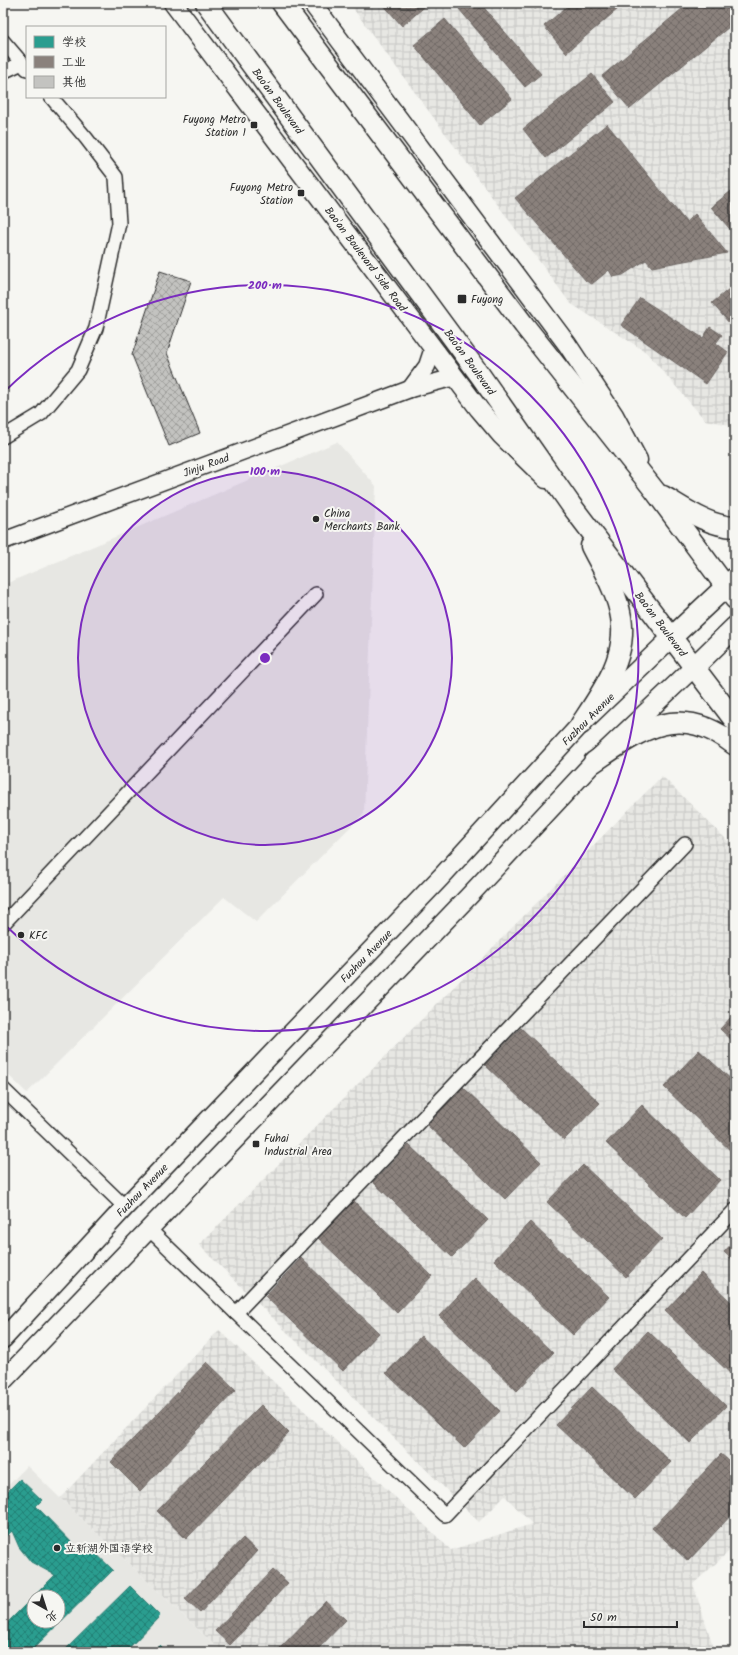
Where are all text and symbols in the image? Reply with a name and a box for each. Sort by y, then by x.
legend [26,26,166,98]
text: 学校 [62,33,86,52]
text: 工业 [62,53,86,72]
street label: Bao'an Boulevard [247,65,308,139]
text: 其他 [62,73,86,92]
place label: Fuyong Metro Station 1 [183,111,246,142]
marker: Fuyong Metro Station 1 [249,120,259,130]
place label: Fuyong Metro Station [230,179,293,210]
marker: Fuyong Metro Station [296,188,306,198]
street label: Bao'an Boulevard Side Road [320,203,411,316]
text: 200 m [248,276,282,295]
place label: Fuyong [471,291,503,309]
marker: Fuyong [456,293,468,305]
street label: Bao'an Boulevard [439,326,500,400]
street label: Jinju Road [181,449,233,483]
text: 100 m [250,462,280,481]
place label: China Merchants Bank [324,505,400,536]
marker: China Merchants Bank [311,514,321,524]
street label: Bao'an Boulevard [630,588,691,662]
centre of rings [258,651,272,665]
street label: Fuzhou Avenue [558,689,619,750]
street label: Fuzhou Avenue [336,926,397,988]
place label: KFC [29,927,48,945]
marker: KFC [16,930,26,940]
place label: Fuhai Industrial Area [264,1130,332,1161]
marker: Fuhai Industrial Area [251,1139,261,1149]
street label: Fuzhou Avenue [112,1160,173,1222]
place label: 立新湖外国语学校 [65,1540,153,1558]
marker: 立新湖外国语学校 [52,1543,62,1553]
north arrow [26,1589,66,1629]
scale bar [584,1603,677,1629]
text: 北 [42,1606,62,1626]
text: 50 m [590,1608,617,1627]

